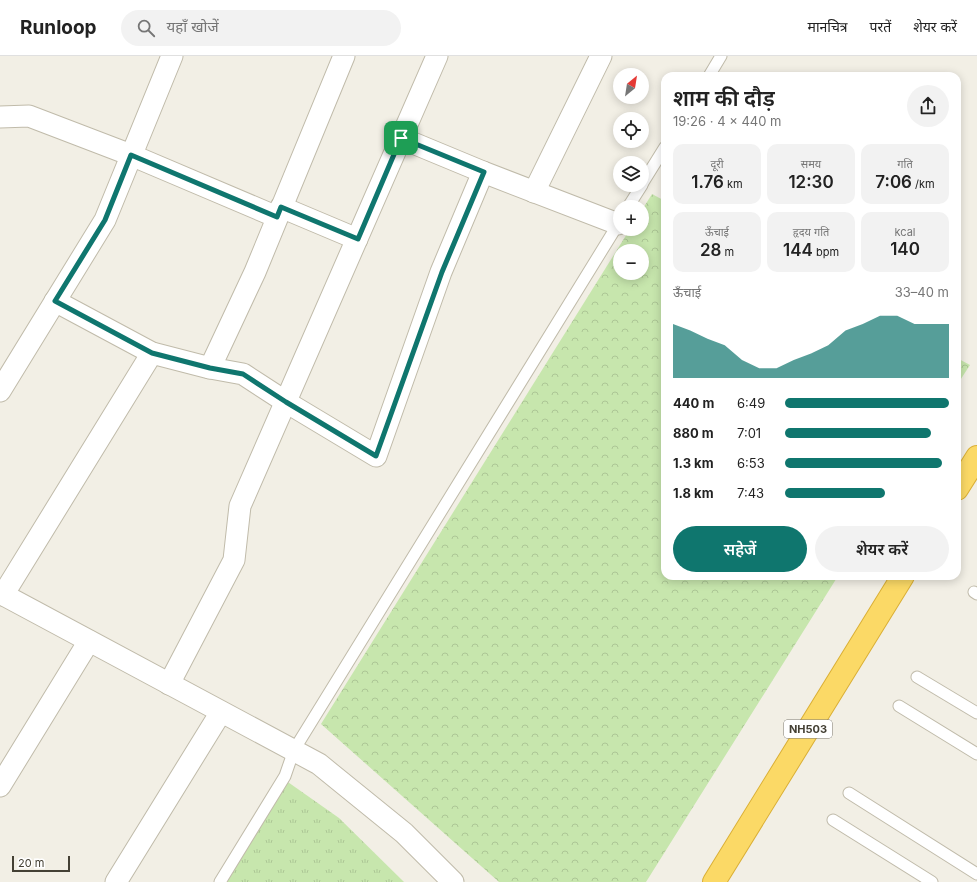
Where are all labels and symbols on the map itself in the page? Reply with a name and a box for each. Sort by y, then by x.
north arrow [613,68,649,104]
pin [384,121,418,155]
road number: NH503 [784,720,832,738]
scale bar [12,854,70,873]

